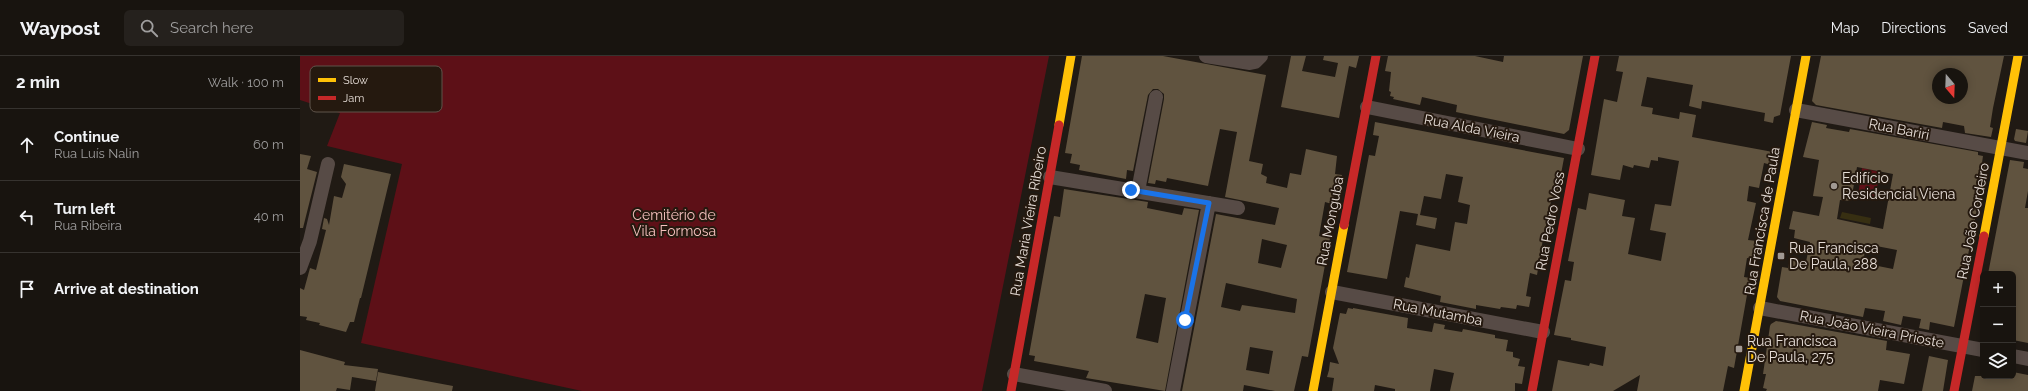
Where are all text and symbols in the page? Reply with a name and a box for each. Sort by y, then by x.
search box [124,10,404,46]
text: Waypost [20,17,100,39]
icon: search [138,17,160,39]
text: Search here [170,19,253,37]
text: Map [1831,20,1859,36]
text: Directions [1881,20,1946,36]
text: Saved [1968,20,2008,36]
legend [310,66,442,112]
north arrow [1932,68,1968,104]
text: 2 min [16,72,60,92]
text: Slow [343,74,368,87]
text: Walk · 100 m [208,75,284,90]
text: Jam [343,92,364,105]
street label: Rua Alda Vieira [1423,111,1521,145]
street label: Rua Bariri [1867,115,1931,143]
text: Continue [54,128,119,146]
icon: ahead [16,134,38,156]
text: 60 m [253,137,284,152]
street label: Rua Maria Vieira Ribeiro [1007,145,1049,297]
text: Rua Luís Nalin [54,146,139,161]
street label: Rua Francisca de Paula [1741,146,1783,296]
street label: Rua João Cordeiro [1954,161,1992,281]
street label: Rua Pedro Voss [1533,170,1567,272]
place label: Edifício Residencial Viena [1842,170,1955,202]
street label: Rua Monguba [1314,175,1346,267]
route end [1122,181,1140,199]
marker: Edifício Residencial Viena [1829,181,1839,191]
text: Turn left [54,200,115,218]
icon: left [16,206,38,228]
park label: Cemitério de Vila Formosa [632,207,716,239]
text: 40 m [254,209,284,224]
text: Rua Ribeira [54,218,122,233]
place label: Rua Francisca De Paula, 288 [1789,240,1879,272]
marker: Rua Francisca De Paula, 288 [1776,251,1786,261]
map controls [1980,271,2016,379]
button: + [1980,271,2016,307]
icon: arrive [16,278,38,300]
text: Arrive at destination [54,280,199,298]
street label: Rua Mutamba [1392,296,1484,328]
street label: Rua João Vieira Prioste [1799,307,1945,351]
button: − [1980,307,2016,343]
route start [1176,311,1194,329]
place label: Rua Francisca De Paula, 275 [1747,333,1837,365]
button: layers [1980,343,2016,379]
marker: Rua Francisca De Paula, 275 [1734,344,1744,354]

